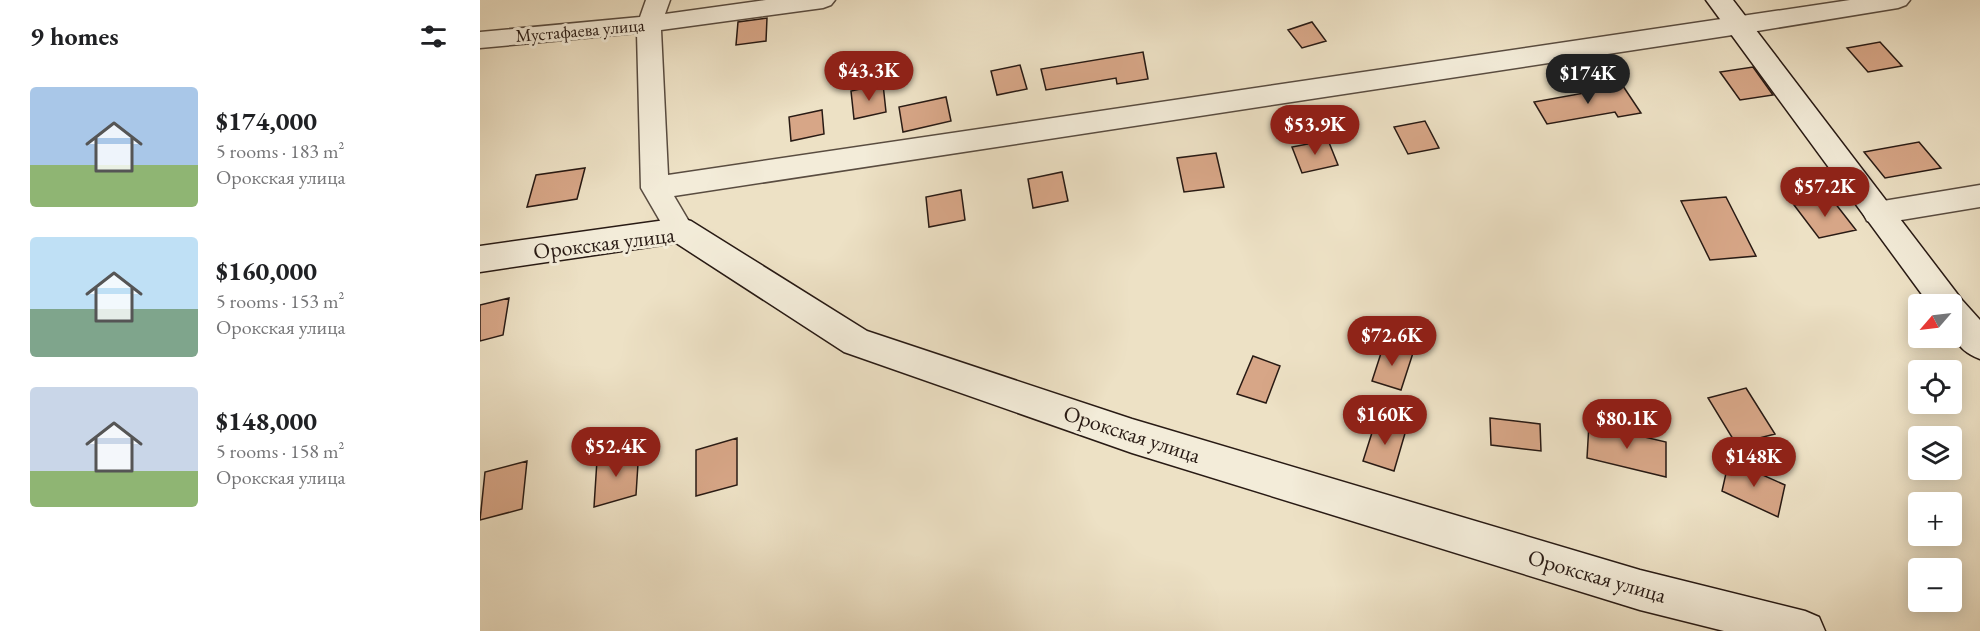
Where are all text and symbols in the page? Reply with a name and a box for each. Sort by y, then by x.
street label: Мустафаева улица [514,13,646,47]
text: 9 homes [30,19,119,53]
icon: filters [417,20,450,53]
pin: $43.3K [820,51,918,102]
pin: $174K [1546,54,1630,105]
text: $43.3K [838,57,900,83]
text: $174K [1560,60,1616,86]
text: $174,000 [216,104,317,138]
pin: $53.9K [1266,105,1364,156]
icon: home [78,111,150,183]
text: $53.9K [1284,111,1346,137]
text: 5 rooms · 183 m² [216,138,344,164]
text: Орокская улица [216,164,345,190]
pin: $57.2K [1776,167,1874,218]
text: $57.2K [1794,173,1856,199]
street label: Орокская улица [532,220,677,266]
text: $160,000 [216,254,317,288]
icon: home [78,261,150,333]
text: 5 rooms · 153 m² [216,288,344,314]
north arrow [1908,294,1962,348]
map controls [1908,294,1962,612]
text: Орокская улица [216,314,345,340]
pin: $72.6K [1343,316,1441,367]
text: $72.6K [1361,322,1423,348]
button: locate [1908,360,1962,414]
pin: $160K [1343,395,1427,446]
street label: Орокская улица [1060,398,1204,470]
pin: $80.1K [1578,399,1676,450]
text: $160K [1357,401,1413,427]
text: $148,000 [216,404,317,438]
text: $80.1K [1596,405,1658,431]
icon: home [78,411,150,483]
button: layers [1908,426,1962,480]
pin: $52.4K [567,427,665,478]
text: $52.4K [585,433,647,459]
pin: $148K [1712,437,1796,488]
text: 5 rooms · 158 m² [216,438,344,464]
text: $148K [1726,443,1782,469]
text: Орокская улица [216,464,345,490]
button: + [1908,492,1962,546]
street label: Орокская улица [1525,542,1670,610]
button: − [1908,558,1962,612]

